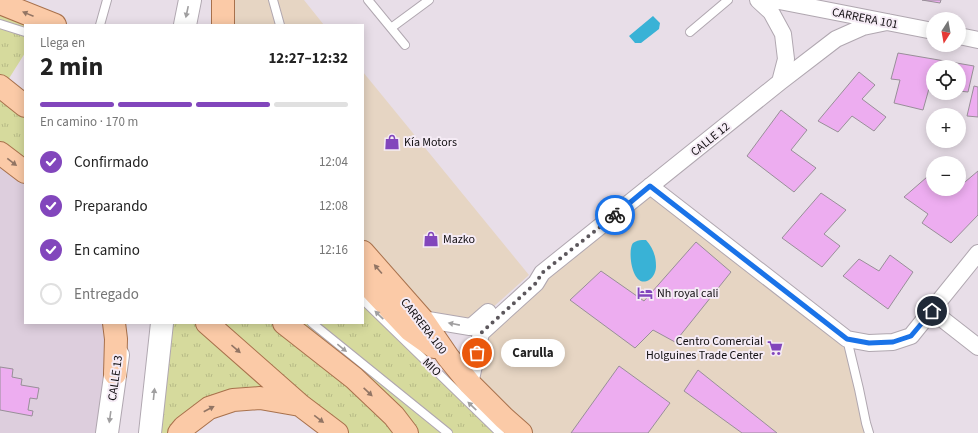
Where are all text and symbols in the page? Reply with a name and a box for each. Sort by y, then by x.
street label: CARRERA 101 [830,4,899,33]
one-way arrow [184,6,190,19]
one-way arrow [22,11,33,17]
north arrow [926,12,966,52]
map controls [926,12,966,196]
text: Llega en [40,34,85,52]
text: 2 min [40,48,103,85]
text: 12:27–12:32 [268,48,348,69]
button: locate [926,60,966,100]
button: + [926,108,966,148]
text: En camino · 170 m [40,113,138,131]
street label: CALLE 12 [687,118,733,160]
shop icon: Kía Motors [383,133,401,151]
place label: Kía Motors [404,134,457,151]
icon: check [40,151,62,173]
text: Confirmado [74,152,149,173]
text: 12:04 [319,153,348,171]
button: − [926,156,966,196]
one-way arrow [7,158,18,167]
icon: check [40,195,62,217]
courier [595,195,635,235]
text: Preparando [74,196,148,217]
text: 12:08 [319,197,348,215]
icon: bike [604,204,626,226]
shop icon: Mazko [422,230,440,248]
place label: Mazko [443,231,475,248]
icon: check [40,239,62,261]
text: En camino [74,240,140,261]
text: 12:16 [319,241,348,259]
one-way arrow [373,263,382,274]
text: Entregado [74,284,139,305]
hotel icon: Nh royal cali [636,284,654,302]
place label: Nh royal cali [657,285,719,302]
pin [915,294,949,328]
street label: CARRERA 100 [396,295,451,358]
icon: home [921,300,943,322]
one-way arrow [374,311,384,320]
one-way arrow [448,321,461,327]
place label: Centro Comercial Holguines Trade Center [646,333,764,364]
pin [460,336,494,370]
callout: Carulla [501,339,565,367]
supermarket icon: Centro Comercial Holguines Trade Center [766,339,784,357]
icon: bag [466,342,488,364]
one-way arrow [337,343,348,352]
one-way arrow [231,344,242,353]
text: Carulla [512,344,554,362]
street label: CALLE 13 [104,354,127,402]
street label: MIO [419,354,445,380]
one-way arrow [363,387,373,397]
one-way arrow [151,388,157,400]
one-way arrow [467,401,477,411]
one-way arrow [203,406,215,412]
one-way arrow [106,411,113,423]
one-way arrow [313,415,324,423]

